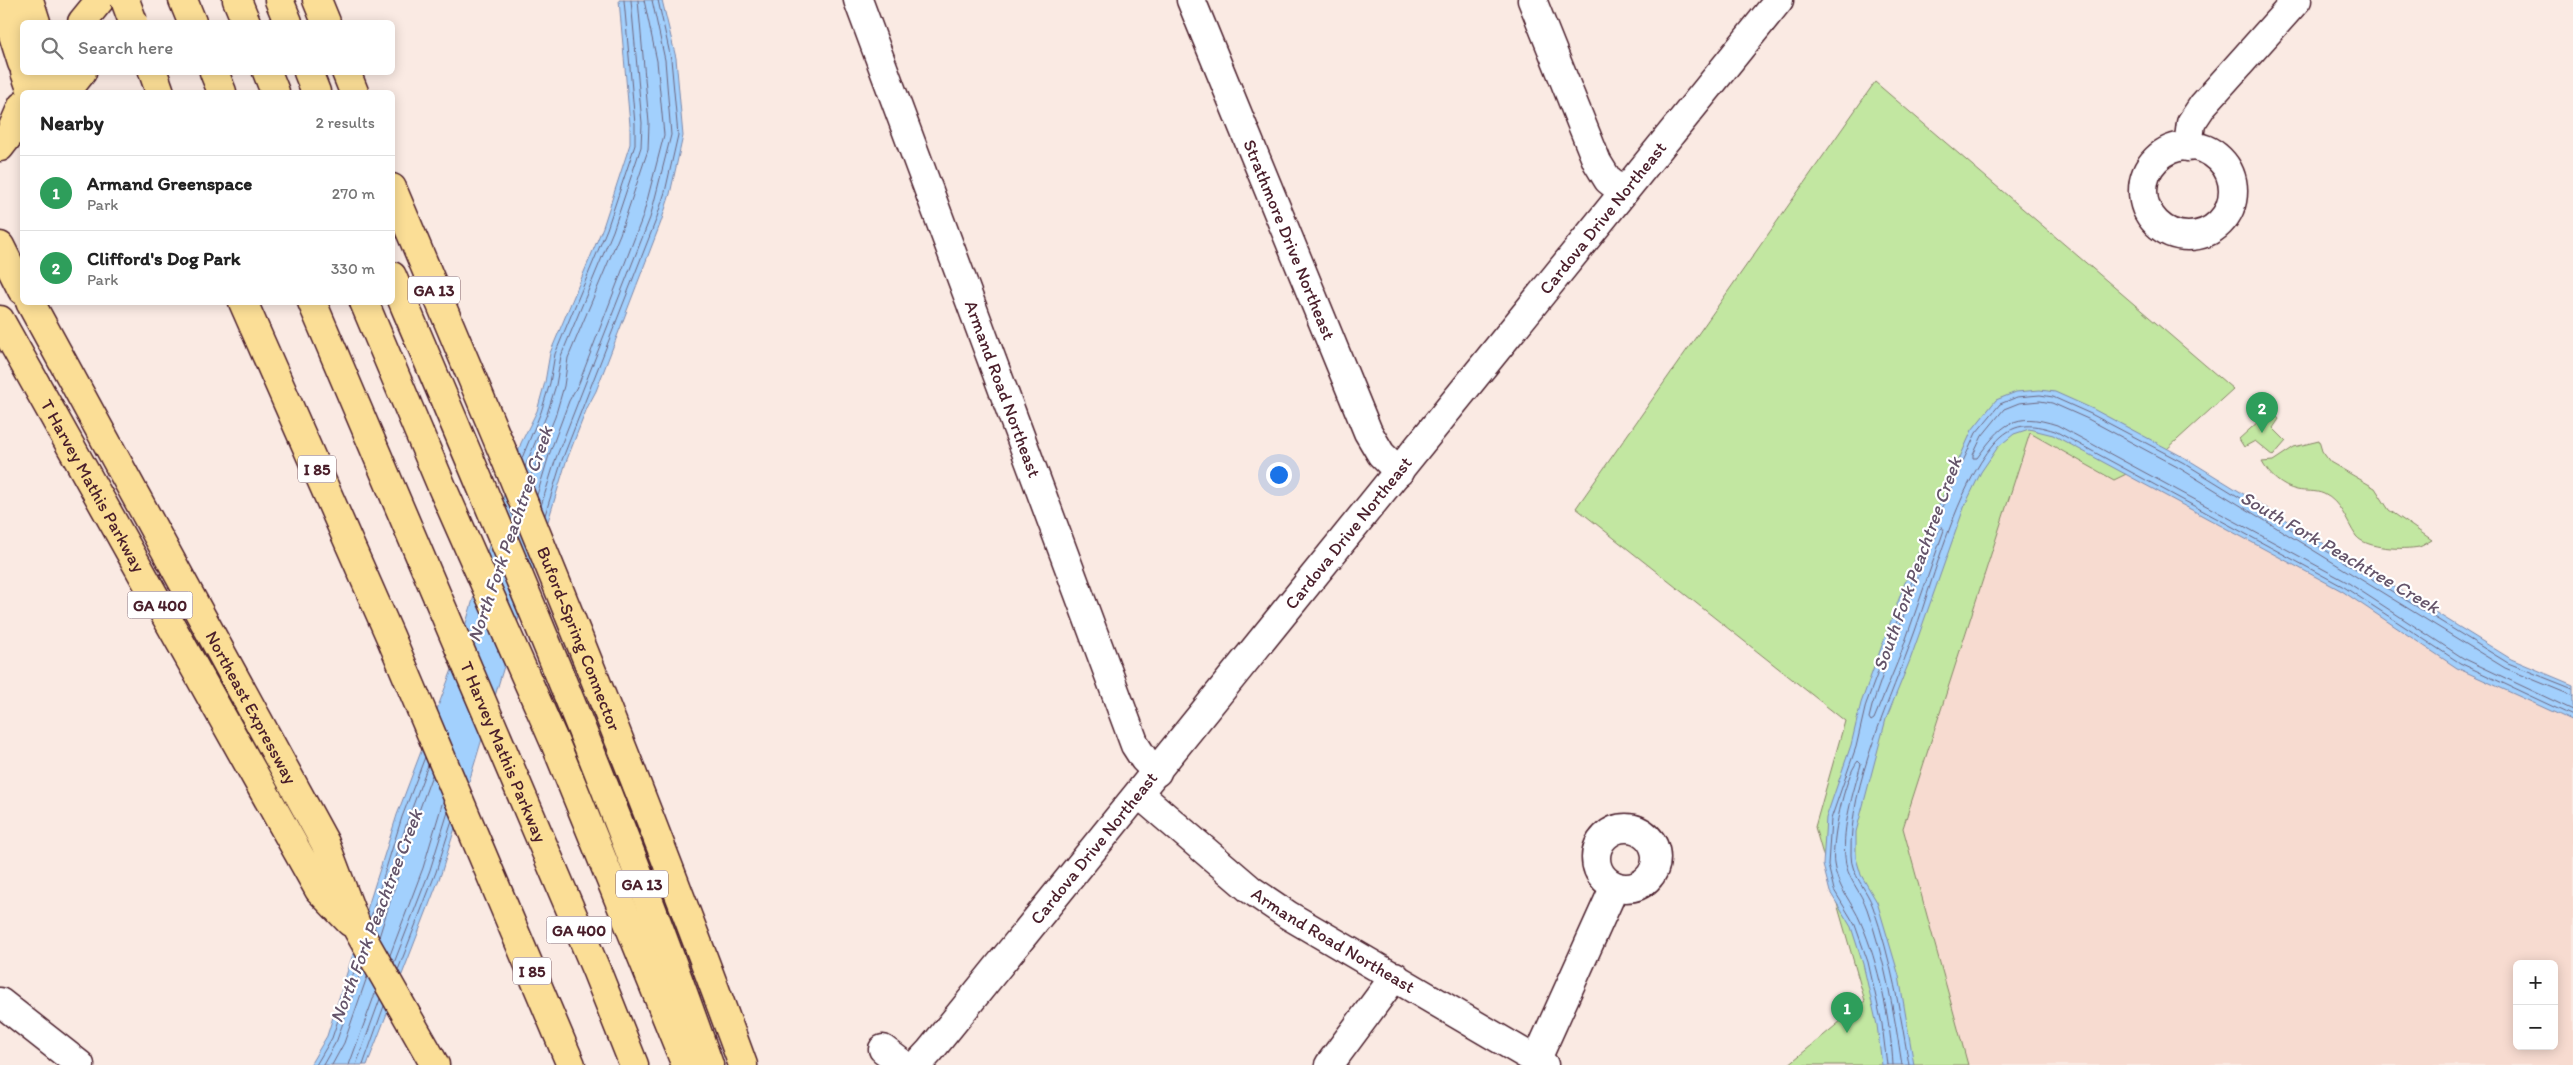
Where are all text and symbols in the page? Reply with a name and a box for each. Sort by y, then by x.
search box [20,20,395,75]
icon: search [38,34,66,62]
text: Search here [78,36,173,59]
text: Nearby [40,110,104,135]
text: 2 results [315,113,375,132]
street label: Strathmore Drive Northeast [1238,136,1340,343]
street label: Cardova Drive Northeast [1535,137,1671,299]
text: Armand Greenspace [87,172,252,195]
text: 1 [52,184,60,203]
text: 270 m [332,184,375,203]
text: Park [87,195,118,214]
text: Clifford's Dog Park [87,247,241,270]
text: 2 [52,259,60,278]
text: 330 m [331,259,375,278]
text: Park [87,270,118,289]
road number: GA 13 [408,276,460,304]
street label: Armand Road Northeast [960,297,1046,481]
pin: 2 [2246,392,2278,433]
street label: T Harvey Mathis Parkway [36,396,150,577]
water label: North Fork Peachtree Creek [462,422,558,645]
street label: Cardova Drive Northeast [1280,452,1417,614]
water label: South Fork Peachtree Creek [1868,453,1967,674]
road number: I 85 [298,456,336,482]
your location [1266,462,1292,488]
water label: South Fork Peachtree Creek [2236,486,2445,619]
street label: Buford-Spring Connector [532,543,626,735]
road number: GA 400 [128,592,192,618]
street label: Northeast Expressway [201,627,302,788]
street label: T Harvey Mathis Parkway [455,658,552,846]
street label: Cardova Drive Northeast [1026,767,1162,929]
water label: North Fork Peachtree Creek [325,805,428,1026]
road number: GA 13 [616,871,668,898]
street label: Armand Road Northeast [1247,883,1419,998]
road number: GA 400 [546,916,612,944]
road number: I 85 [513,958,551,984]
map controls [2513,960,2558,1050]
button: + [2513,960,2558,1005]
pin: 1 [1831,992,1863,1033]
button: − [2513,1005,2558,1050]

